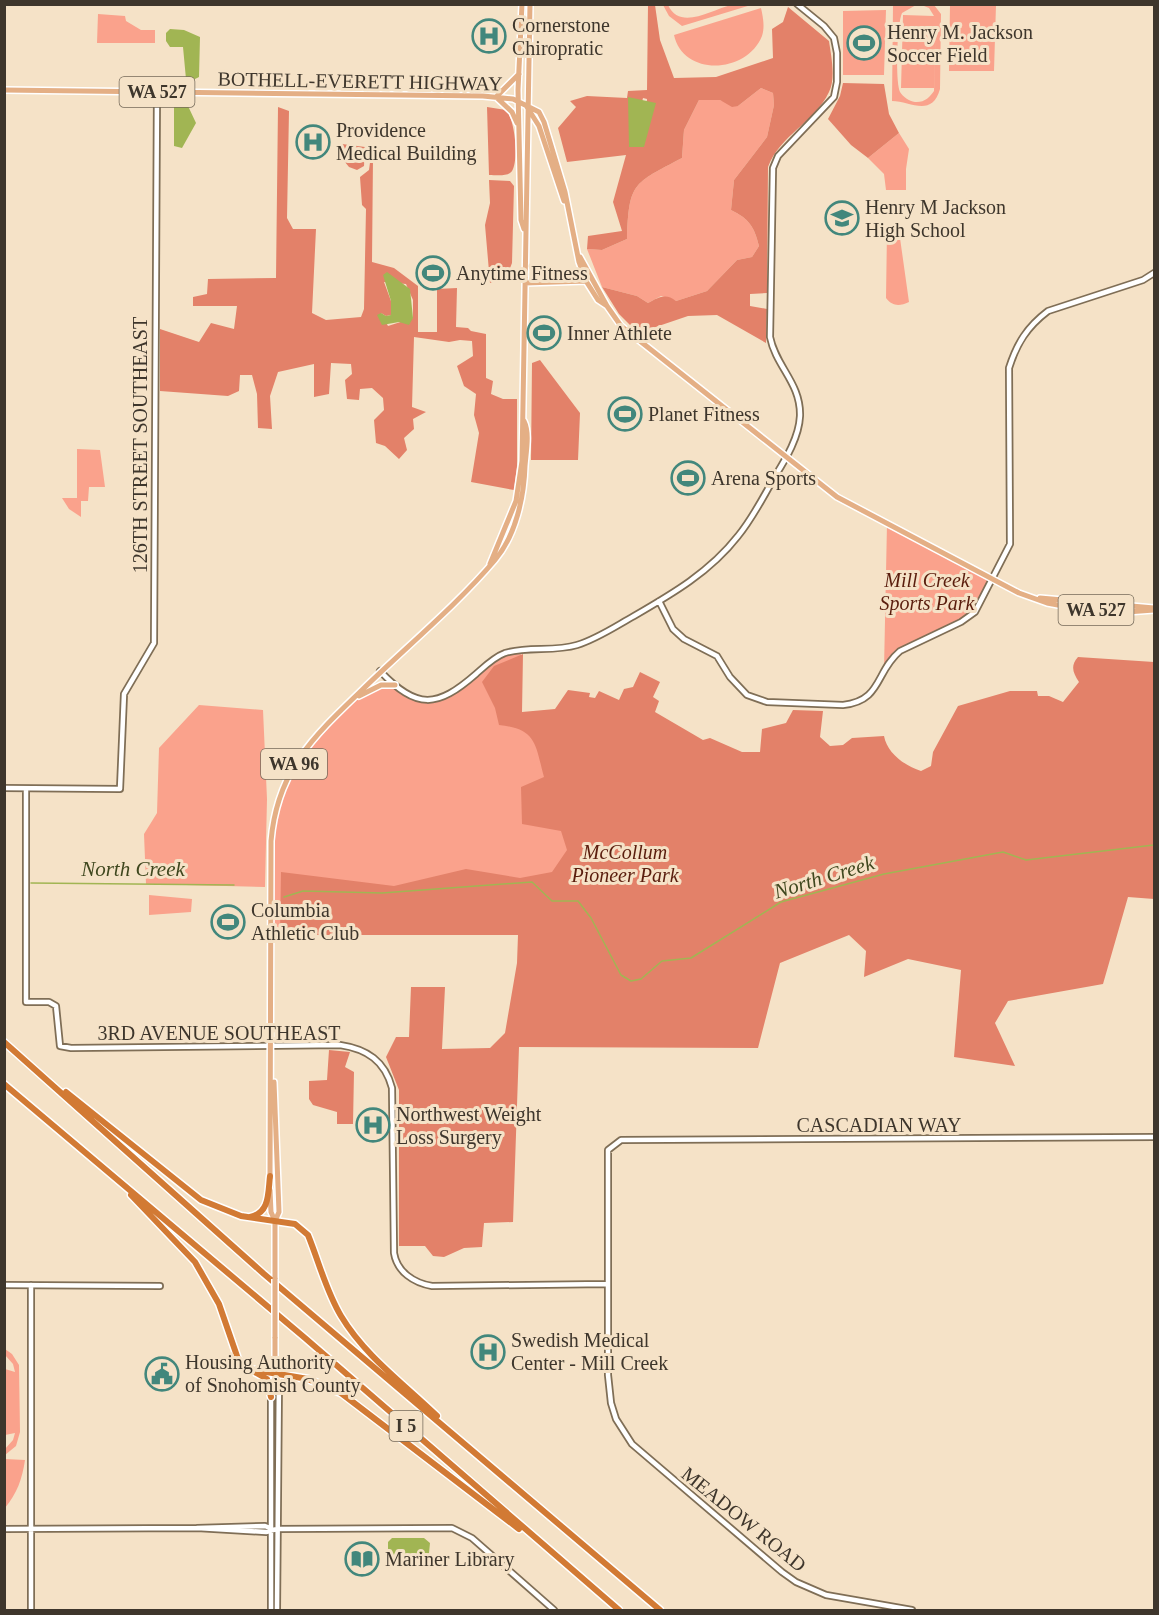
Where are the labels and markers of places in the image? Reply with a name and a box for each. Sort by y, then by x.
place label: Cornerstone Chiropratic [512,14,610,60]
hospital icon: Cornerstone Chiropratic [471,18,507,54]
place label: Henry M. Jackson Soccer Field [887,21,1033,66]
sports icon: Henry M. Jackson Soccer Field [846,25,882,61]
place label: Providence Medical Building [336,119,477,165]
hospital icon: Providence Medical Building [295,124,331,160]
place label: Henry M Jackson High School [865,196,1006,242]
school or university icon: Henry M Jackson High School [824,200,860,236]
sports icon: Anytime Fitness [415,255,451,291]
place label: Anytime Fitness [456,262,588,285]
sports icon: Inner Athlete [526,315,562,351]
place label: Inner Athlete [567,322,672,344]
sports icon: Planet Fitness [607,396,643,432]
place label: Planet Fitness [648,403,760,425]
sports icon: Arena Sports [670,460,706,496]
place label: Arena Sports [711,467,816,490]
place label: Columbia Athletic Club [251,899,359,944]
sports icon: Columbia Athletic Club [210,904,246,940]
place label: Northwest Weight Loss Surgery [396,1103,542,1149]
hospital icon: Northwest Weight Loss Surgery [355,1107,391,1143]
place label: Swedish Medical Center - Mill Creek [511,1329,668,1374]
hospital icon: Swedish Medical Center - Mill Creek [470,1334,506,1370]
place label: Housing Authority of Snohomish County [185,1351,361,1397]
public building icon: Housing Authority of Snohomish County [144,1356,180,1392]
library icon: Mariner Library [344,1541,380,1577]
place label: Mariner Library [385,1548,514,1571]

